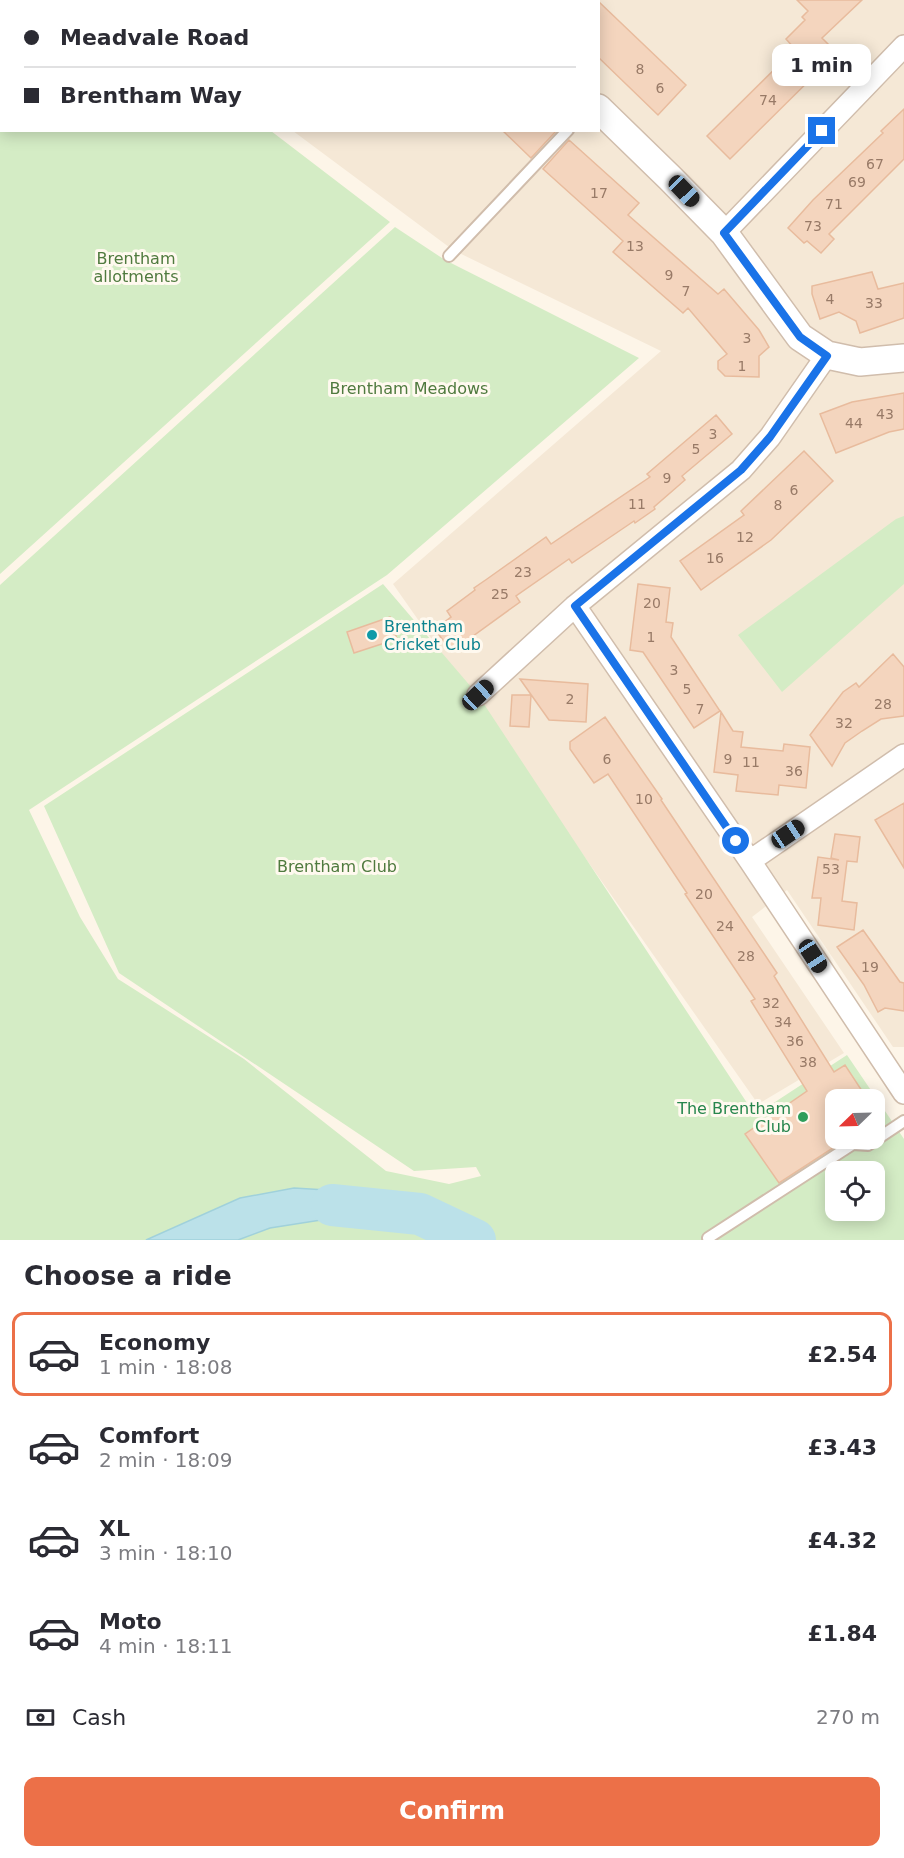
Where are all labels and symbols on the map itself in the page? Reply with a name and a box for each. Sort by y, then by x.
callout: 1 min [772,44,872,86]
house number: 8 [636,61,644,77]
house number: 6 [656,80,665,96]
house number: 74 [759,92,777,108]
route end [808,117,835,144]
house number: 67 [866,156,884,172]
car [665,172,703,210]
house number: 69 [848,174,866,190]
house number: 17 [590,185,608,201]
house number: 71 [825,196,843,212]
house number: 73 [804,218,822,234]
house number: 13 [626,238,644,254]
park label: Brentham allotments [94,249,178,286]
house number: 9 [665,267,673,283]
house number: 7 [682,283,690,299]
house number: 4 [826,291,835,307]
house number: 33 [865,295,883,311]
house number: 3 [743,330,751,346]
house number: 1 [738,358,746,374]
park label: Brentham Meadows [330,379,488,398]
house number: 43 [876,406,894,422]
house number: 44 [845,415,863,431]
house number: 3 [709,426,717,442]
house number: 5 [692,441,700,457]
house number: 9 [663,470,671,486]
house number: 6 [790,482,799,498]
house number: 11 [628,496,646,512]
house number: 8 [774,497,782,513]
house number: 12 [736,529,754,545]
house number: 16 [706,550,724,566]
house number: 23 [514,564,532,580]
house number: 25 [491,586,509,602]
house number: 20 [643,595,661,611]
place label: Brentham Cricket Club [384,617,481,654]
marker: Brentham Cricket Club [365,628,379,642]
house number: 1 [647,629,655,645]
house number: 3 [670,662,678,678]
car [459,676,497,714]
house number: 5 [683,681,691,697]
house number: 2 [566,691,574,707]
house number: 28 [874,696,892,712]
house number: 7 [696,701,704,717]
house number: 32 [835,715,853,731]
house number: 6 [603,751,612,767]
house number: 9 [724,751,732,767]
house number: 11 [742,754,760,770]
house number: 36 [785,763,803,779]
house number: 10 [635,791,653,807]
car [768,816,808,852]
route start [722,827,749,854]
park label: Brentham Club [277,857,397,876]
house number: 53 [822,861,840,877]
house number: 20 [695,886,713,902]
house number: 24 [716,918,734,934]
car [796,936,830,976]
house number: 28 [737,948,755,964]
house number: 19 [861,959,879,975]
house number: 32 [762,995,780,1011]
house number: 34 [774,1014,792,1030]
house number: 36 [786,1033,804,1049]
house number: 38 [799,1054,817,1070]
north arrow [825,1089,885,1149]
place label: The Brentham Club [676,1099,791,1136]
marker: The Brentham Club [796,1110,810,1124]

